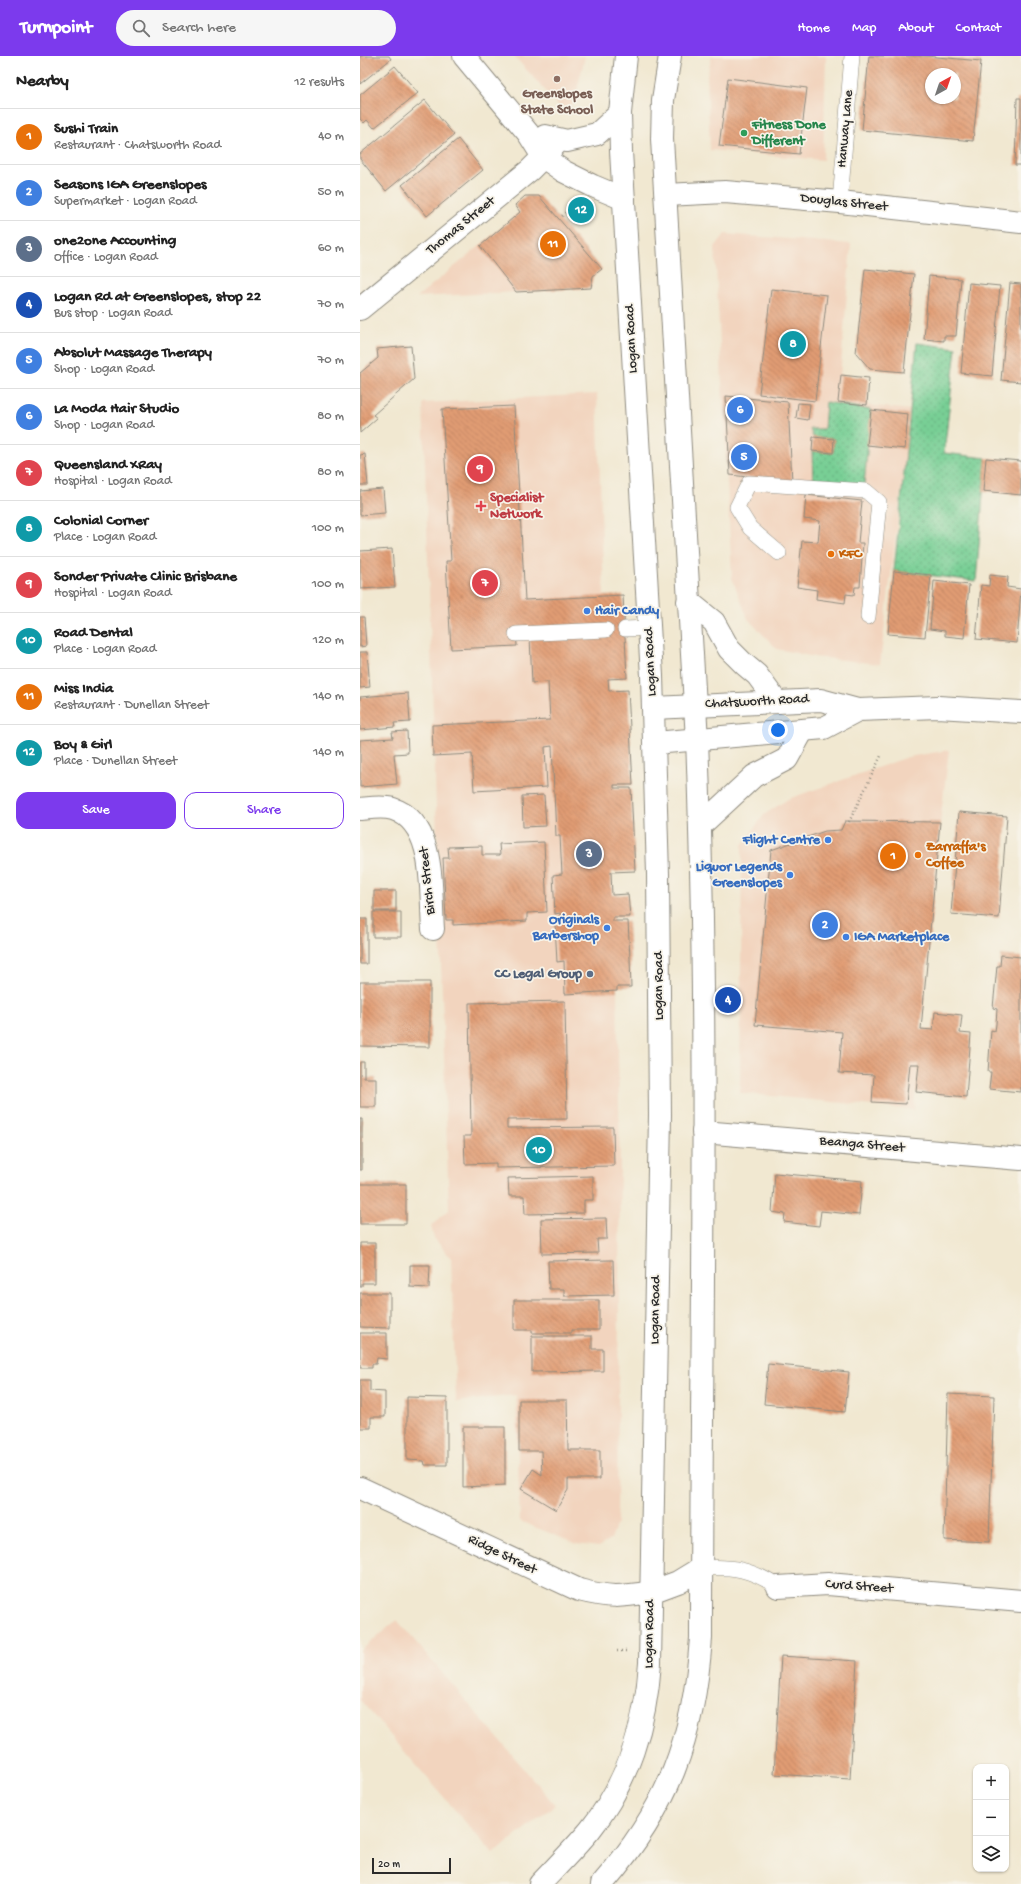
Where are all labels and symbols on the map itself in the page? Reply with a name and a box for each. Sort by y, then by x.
north arrow [925,68,961,104]
marker: Greenslopes State School [552,74,562,84]
place label: Greenslopes State School [521,86,593,119]
street label: Hanway Lane [834,89,858,169]
place label: Fitness Done Different [750,117,826,150]
marker: Fitness Done Different [739,128,749,138]
street label: Douglas Street [799,190,890,216]
street label: Thomas Street [422,192,500,260]
pin: 12 [568,195,594,225]
pin: 11 [540,229,566,259]
street label: Logan Road [622,302,642,374]
pin: 8 [780,329,806,359]
pin: 6 [727,395,753,425]
pin: 5 [731,442,757,472]
pin: 9 [467,454,493,484]
place label: Specialist Network [490,490,544,523]
marker: Specialist Network [475,500,487,512]
place label: KFC [838,546,863,563]
marker: KFC [826,549,836,559]
pin: 7 [472,568,498,598]
place label: Hair Candy [595,603,659,620]
marker: Hair Candy [582,606,592,616]
street label: Logan Road [641,625,661,697]
street label: Chatsworth Road [705,691,811,713]
your location [768,720,788,740]
place label: Flight Centre [742,832,821,849]
marker: Flight Centre [823,835,833,845]
pin: 3 [576,839,602,869]
place label: Zarraffa's Coffee [925,839,986,872]
pin: 1 [880,841,906,871]
street label: Birch Street [416,845,440,917]
marker: Zarraffa's Coffee [913,850,923,860]
place label: Liquor Legends Greenslopes [696,859,783,892]
marker: Liquor Legends Greenslopes [785,870,795,880]
pin: 2 [812,910,838,940]
place label: Originals Barbershop [532,912,600,945]
marker: Originals Barbershop [602,923,612,933]
place label: IGA Marketplace [854,929,950,946]
marker: IGA Marketplace [841,932,851,942]
street label: Logan Road [651,950,668,1020]
place label: CC Legal Group [494,966,582,983]
marker: CC Legal Group [585,969,595,979]
pin: 4 [715,985,741,1015]
street label: Beanga Street [818,1133,906,1157]
pin: 10 [526,1135,552,1165]
street label: Logan Road [647,1274,665,1344]
street label: Ridge Street [465,1531,540,1580]
street label: Curd Street [825,1576,895,1598]
street label: Logan Road [641,1598,659,1668]
scale bar [372,1856,451,1875]

